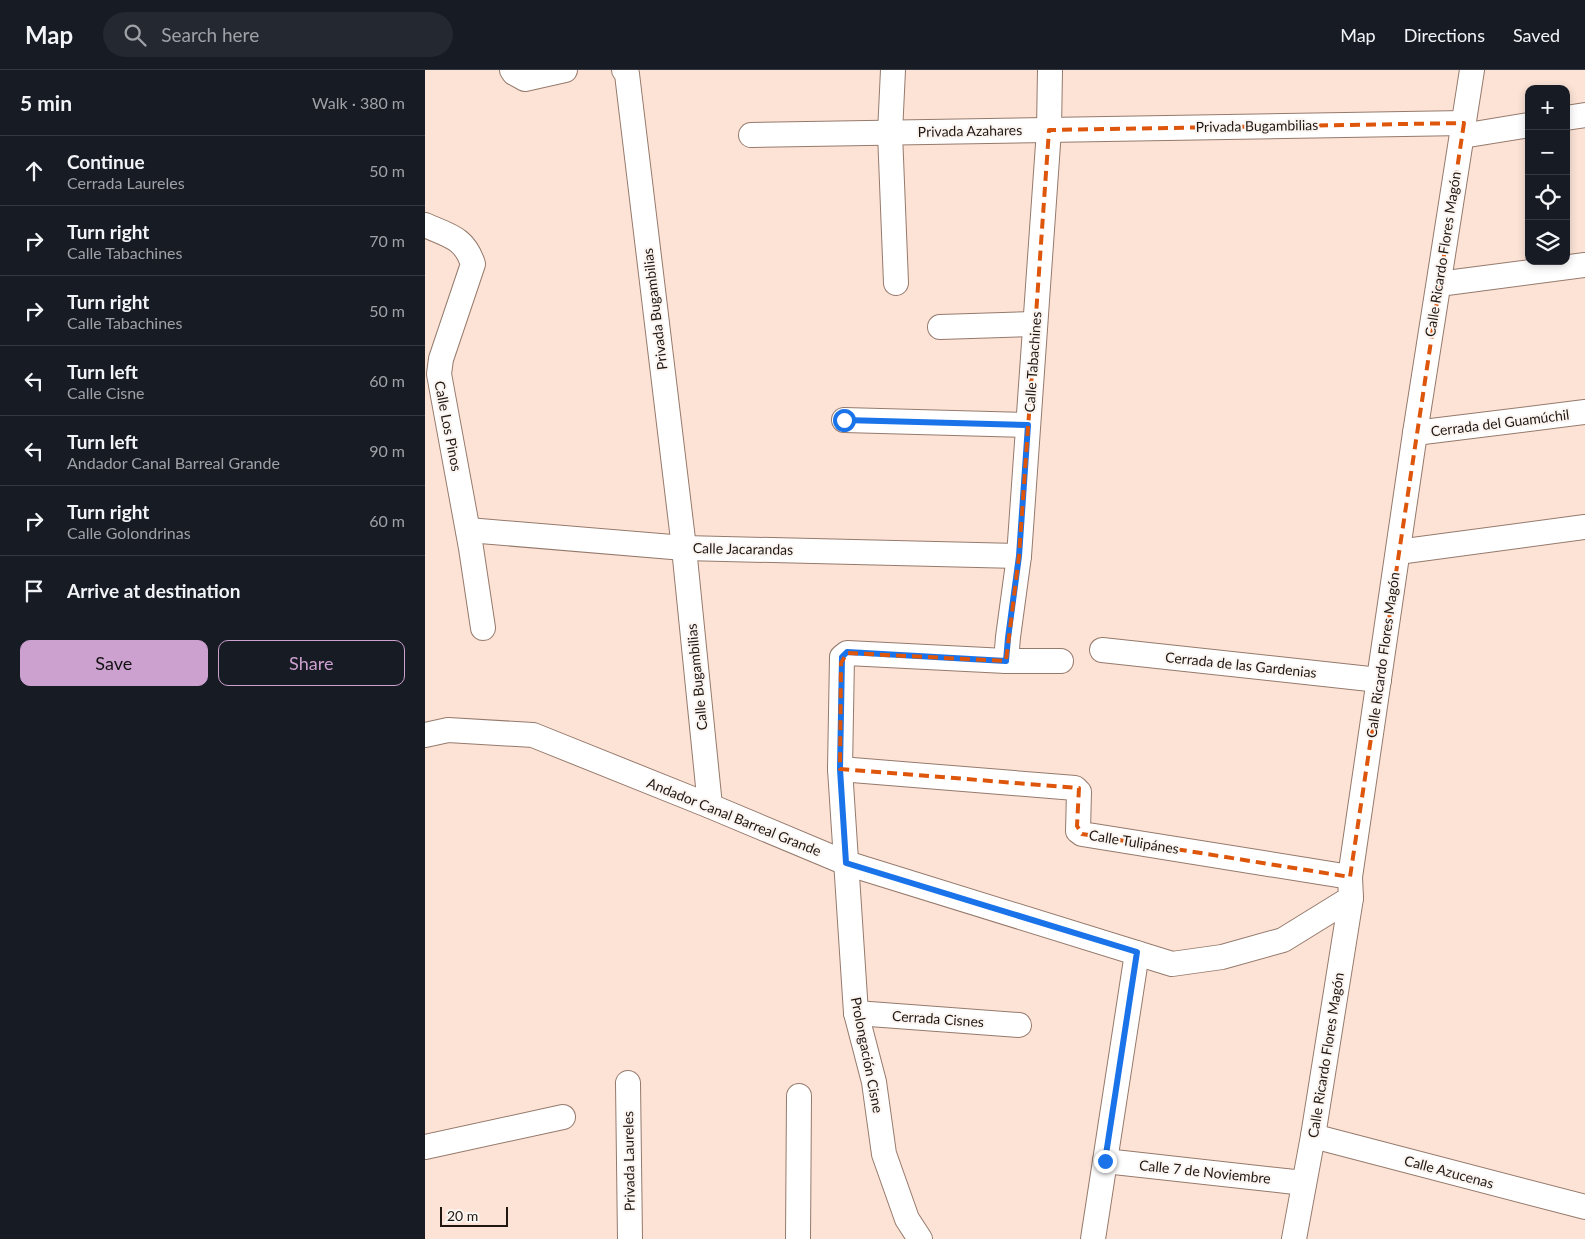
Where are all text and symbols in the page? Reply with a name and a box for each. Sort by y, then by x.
search box [103,12,453,57]
text: Map [25,20,73,49]
icon: search [121,21,149,49]
text: Search here [161,23,259,46]
text: Map [1340,24,1376,46]
text: Directions [1404,24,1485,46]
text: Saved [1513,24,1560,46]
map controls [1525,85,1570,265]
button: + [1525,85,1570,130]
text: 5 min [20,90,72,115]
text: Walk · 380 m [312,93,405,112]
street label: Privada Bugambilias [1196,116,1318,135]
street label: Privada Azahares [918,121,1022,140]
button: − [1525,130,1570,175]
text: Continue [67,150,145,173]
icon: ahead [20,157,48,185]
text: 50 m [369,161,405,180]
street label: Calle Ricardo Flores Magón [1421,170,1464,338]
text: Cerrada Laureles [67,173,185,192]
button: locate [1525,175,1570,220]
text: Turn right [67,220,149,243]
button: layers [1525,220,1570,265]
icon: right [20,227,48,255]
text: 70 m [369,231,405,250]
text: Calle Tabachines [67,243,182,262]
street label: Privada Bugambilias [639,247,670,371]
text: Turn right [67,290,149,313]
icon: right [20,297,48,325]
text: 50 m [369,301,405,320]
street label: Calle Tabachines [1020,311,1045,413]
text: Calle Tabachines [67,313,182,332]
text: Turn left [67,360,138,383]
icon: left [20,367,48,395]
text: 60 m [369,371,405,390]
street label: Calle Los Pinos [431,379,466,473]
text: Calle Cisne [67,383,145,402]
street label: Cerrada del Guamúchil [1430,406,1570,439]
route start [833,409,856,432]
text: Turn left [67,430,138,453]
icon: left [20,437,48,465]
text: 90 m [369,441,405,460]
text: Andador Canal Barreal Grande [67,453,280,472]
text: Turn right [67,500,149,523]
icon: right [20,507,48,535]
text: 60 m [369,511,405,530]
text: Calle Golondrinas [67,523,191,542]
street label: Calle Jacarandas [693,539,793,558]
street label: Calle Ricardo Flores Magón [1362,571,1403,739]
icon: arrive [20,577,48,605]
text: Arrive at destination [67,579,240,602]
street label: Calle Bugambilias [682,623,711,731]
button: Save [20,640,208,686]
button: Share [218,640,405,686]
street label: Cerrada de las Gardenias [1165,648,1318,681]
street label: Andador Canal Barreal Grande [645,774,824,859]
street label: Calle Tulipánes [1088,826,1180,857]
street label: Calle Ricardo Flores Magón [1304,971,1347,1139]
street label: Prolongación Cisne [848,996,887,1114]
street label: Cerrada Cisnes [892,1007,985,1030]
street label: Privada Laureles [619,1111,638,1211]
route end [1094,1150,1117,1173]
street label: Calle Azucenas [1403,1151,1496,1192]
street label: Calle 7 de Noviembre [1138,1156,1272,1187]
scale bar [440,1204,507,1227]
text: 20 m [447,1207,478,1224]

